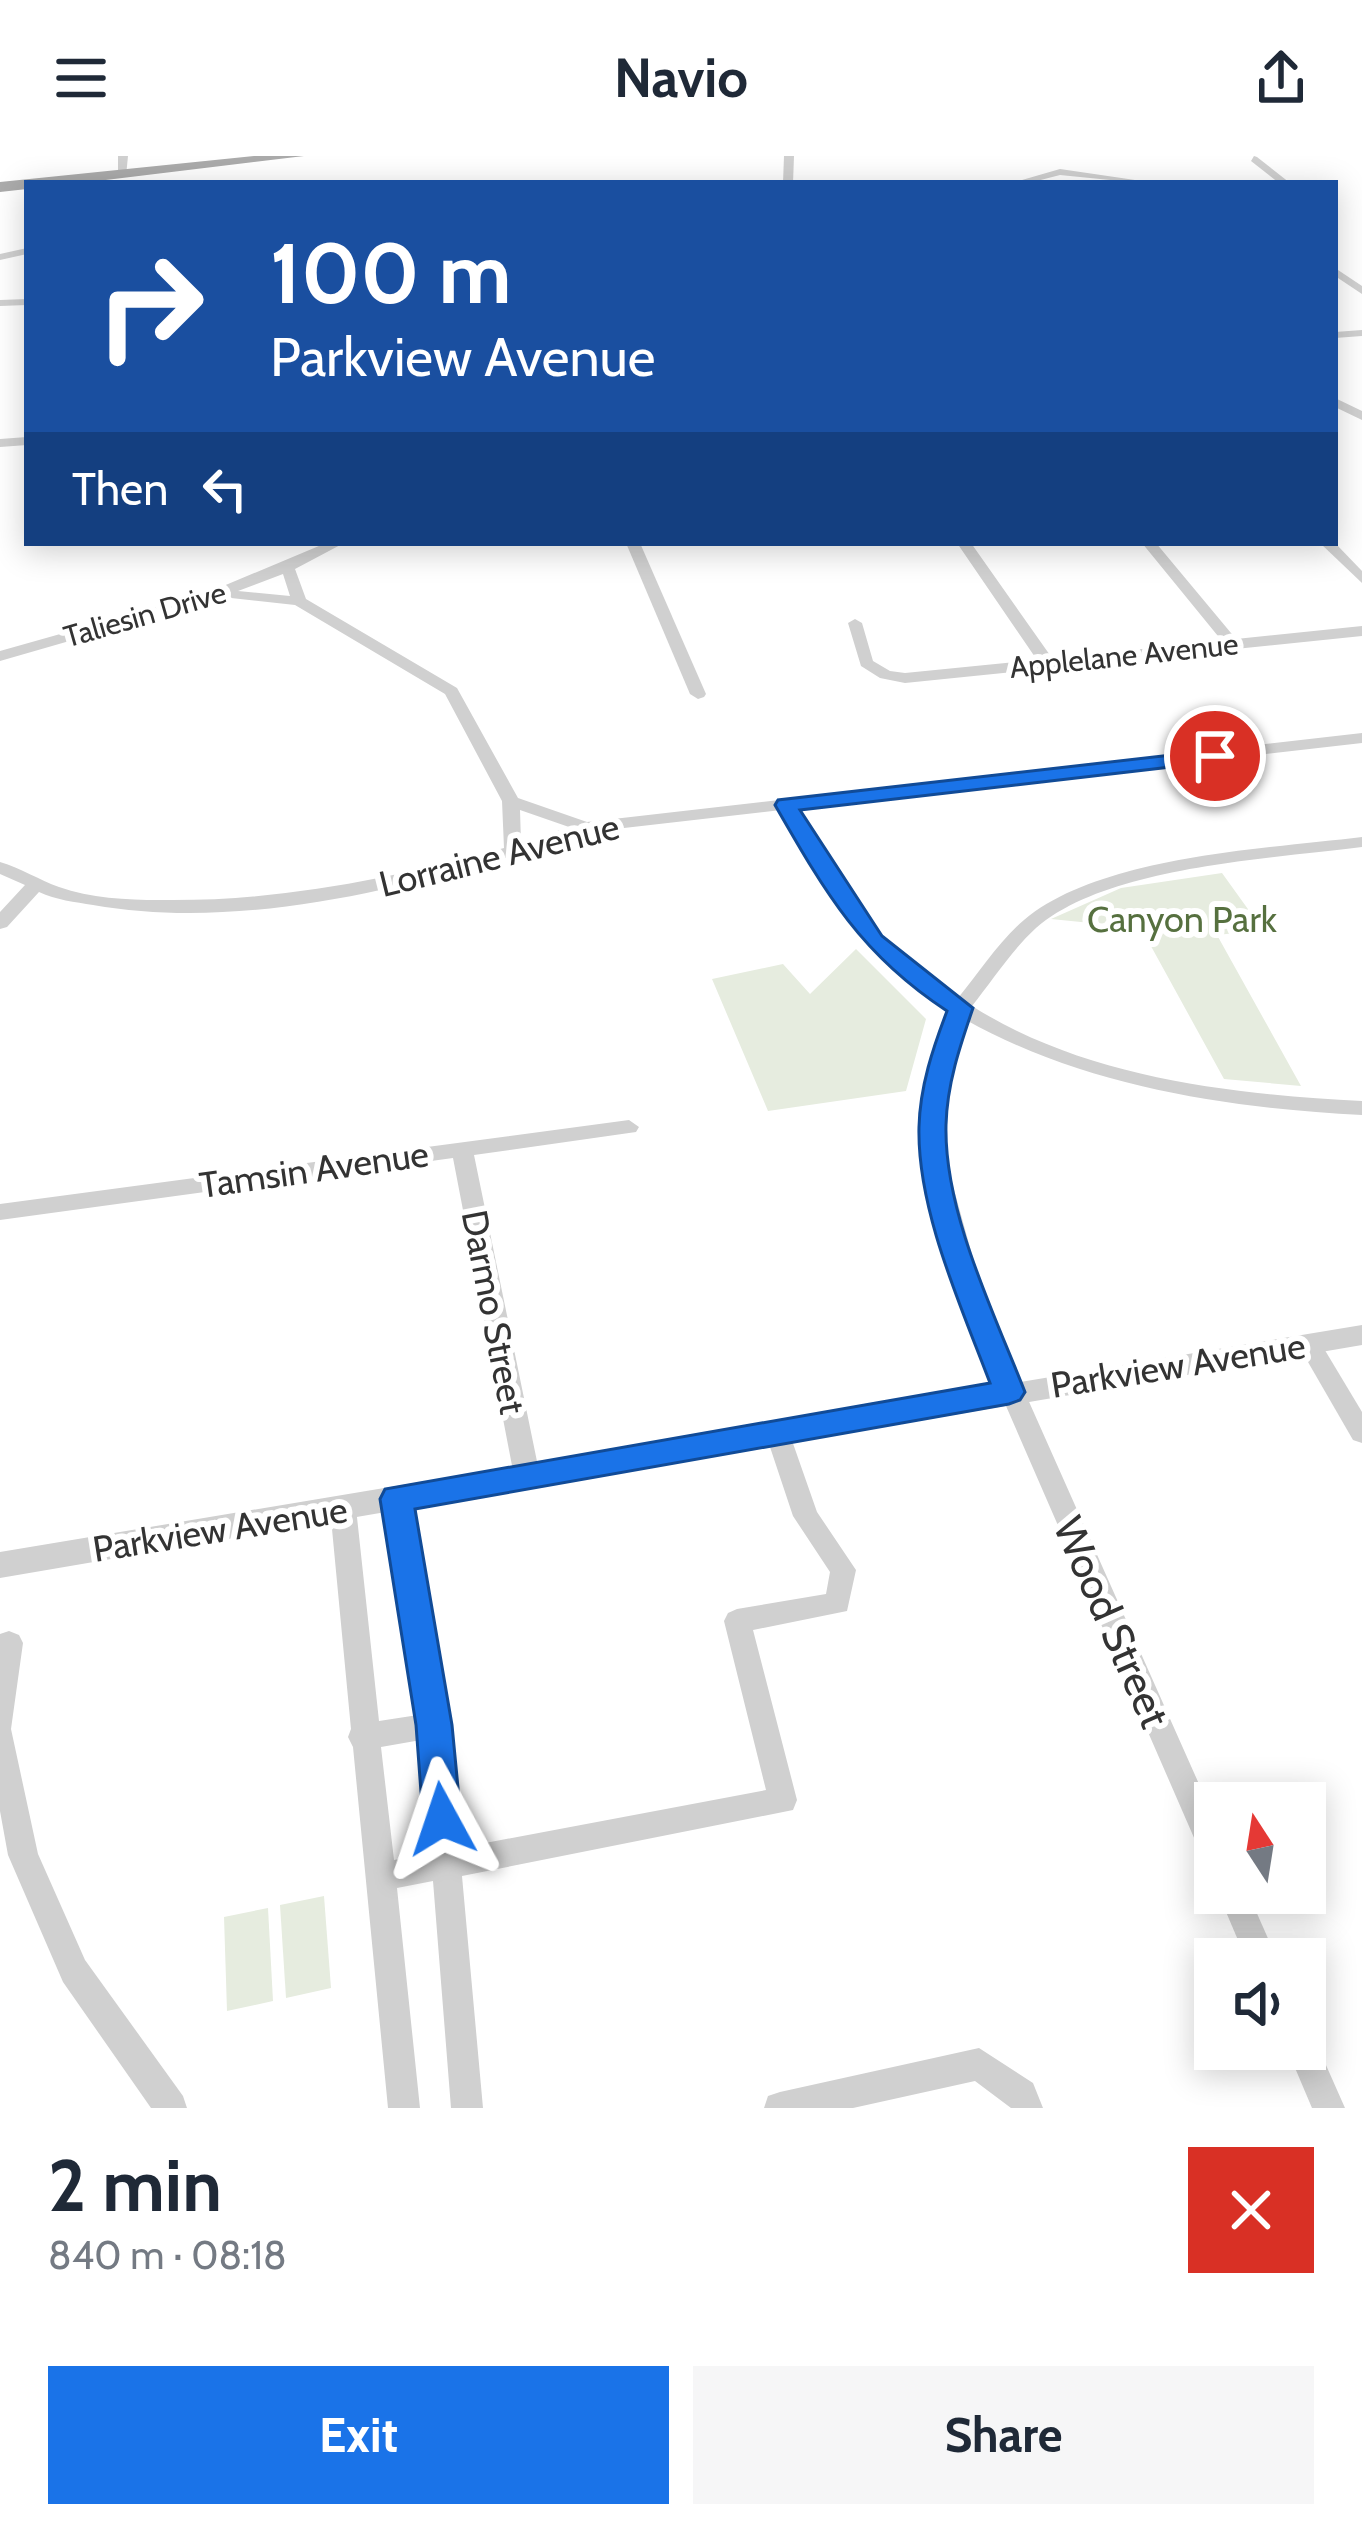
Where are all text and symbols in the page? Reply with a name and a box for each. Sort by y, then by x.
icon: menu [48,45,114,111]
text: Navio [614,45,748,111]
icon: share [1248,45,1314,111]
text: 100 m [270,222,512,324]
icon: right [72,228,228,384]
text: Parkview Avenue [270,324,656,390]
icon: left [192,456,258,522]
text: Then [72,462,168,516]
street label: Taliesin Drive [60,574,230,655]
street label: Applelane Avenue [1008,625,1240,686]
pin [1164,705,1266,807]
icon: arrive [1182,723,1248,789]
street label: Lorraine Avenue [374,804,624,906]
park label: Canyon Park [1087,897,1278,941]
street label: Tamsin Avenue [197,1131,431,1207]
street label: Darmo Street [453,1206,535,1418]
street label: Parkview Avenue [1048,1323,1308,1407]
street label: Parkview Avenue [90,1487,350,1571]
street label: Wood Street [1042,1509,1182,1735]
position arrow [379,1756,505,1882]
north arrow [1194,1782,1326,1914]
map controls [1194,1782,1326,2070]
button: sound [1194,1938,1326,2070]
text: 2 min [48,2142,222,2229]
button: close [1188,2147,1314,2273]
text: 840 m · 08:18 [48,2231,287,2279]
button: Exit [48,2366,669,2504]
button: Share [693,2366,1314,2504]

